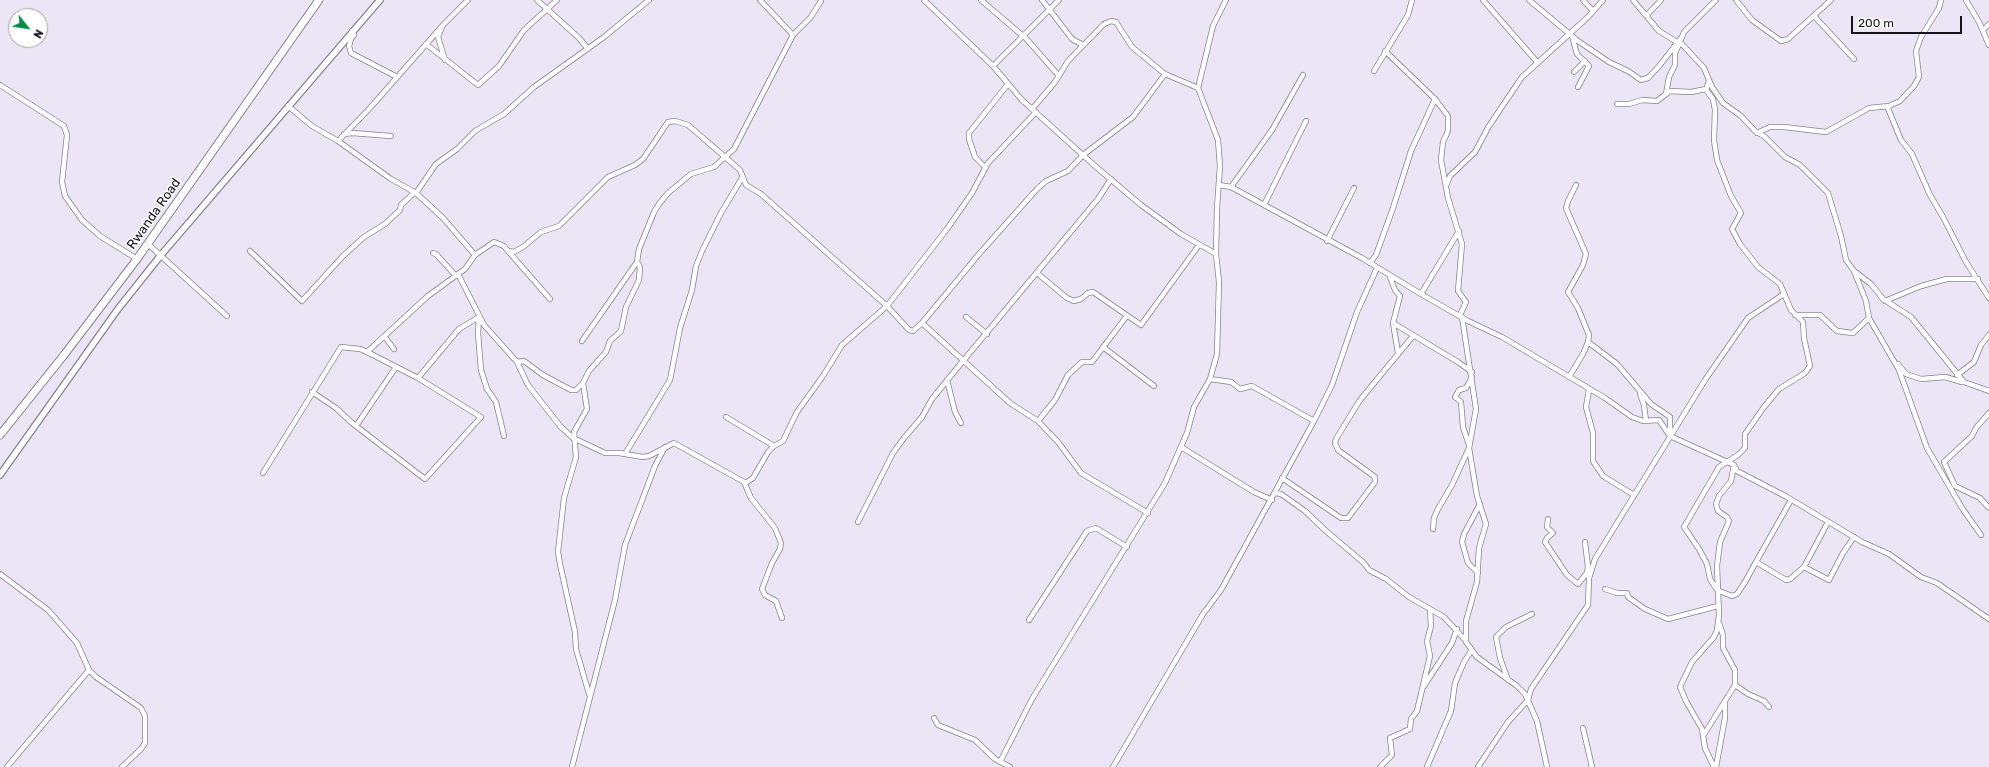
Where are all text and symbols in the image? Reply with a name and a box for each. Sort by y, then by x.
north arrow [8,8,48,48]
scale bar [1853,8,1964,34]
text: 200 m [1858,16,1894,30]
text: N [30,27,46,40]
street label: Rwanda Road [124,176,184,252]

